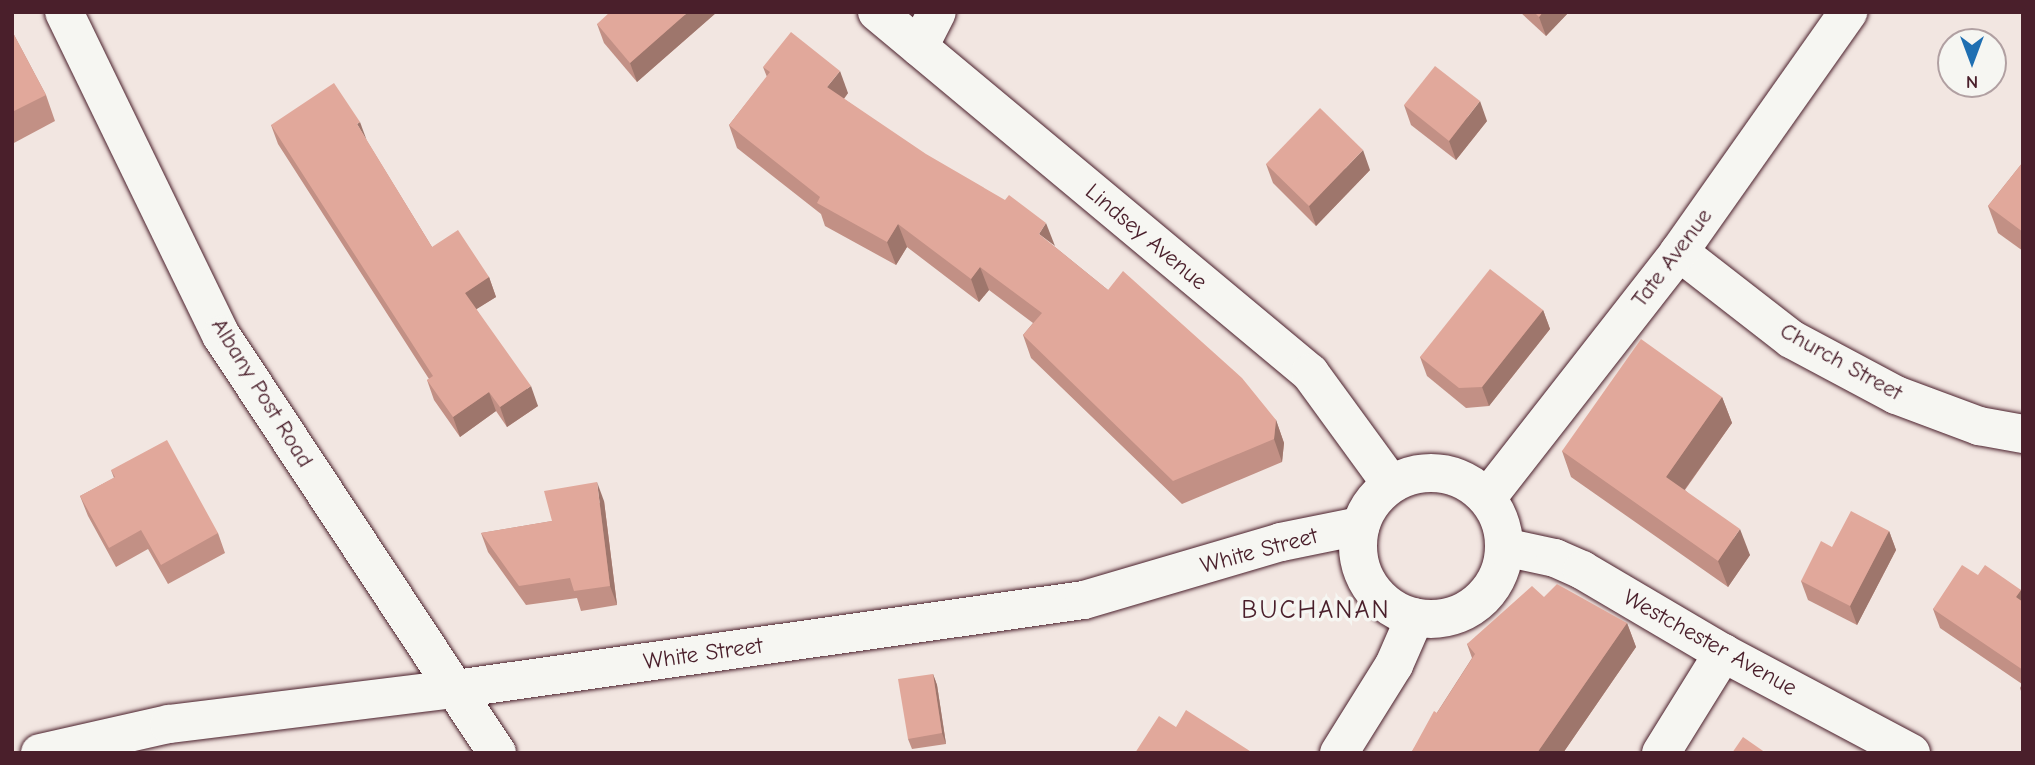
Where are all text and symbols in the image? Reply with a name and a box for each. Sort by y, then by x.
north arrow [1937,28,2007,98]
text: N [1966,71,1978,93]
street label: Lindsey Avenue [1079,178,1213,296]
street label: Tate Avenue [1626,203,1718,313]
street label: Albany Post Road [205,313,319,473]
street label: Church Street [1775,317,1907,407]
street label: White Street [1197,522,1321,580]
street label: Westchester Avenue [1618,584,1802,702]
district label: BUCHANAN [1242,595,1390,627]
street label: White Street [642,632,764,676]

